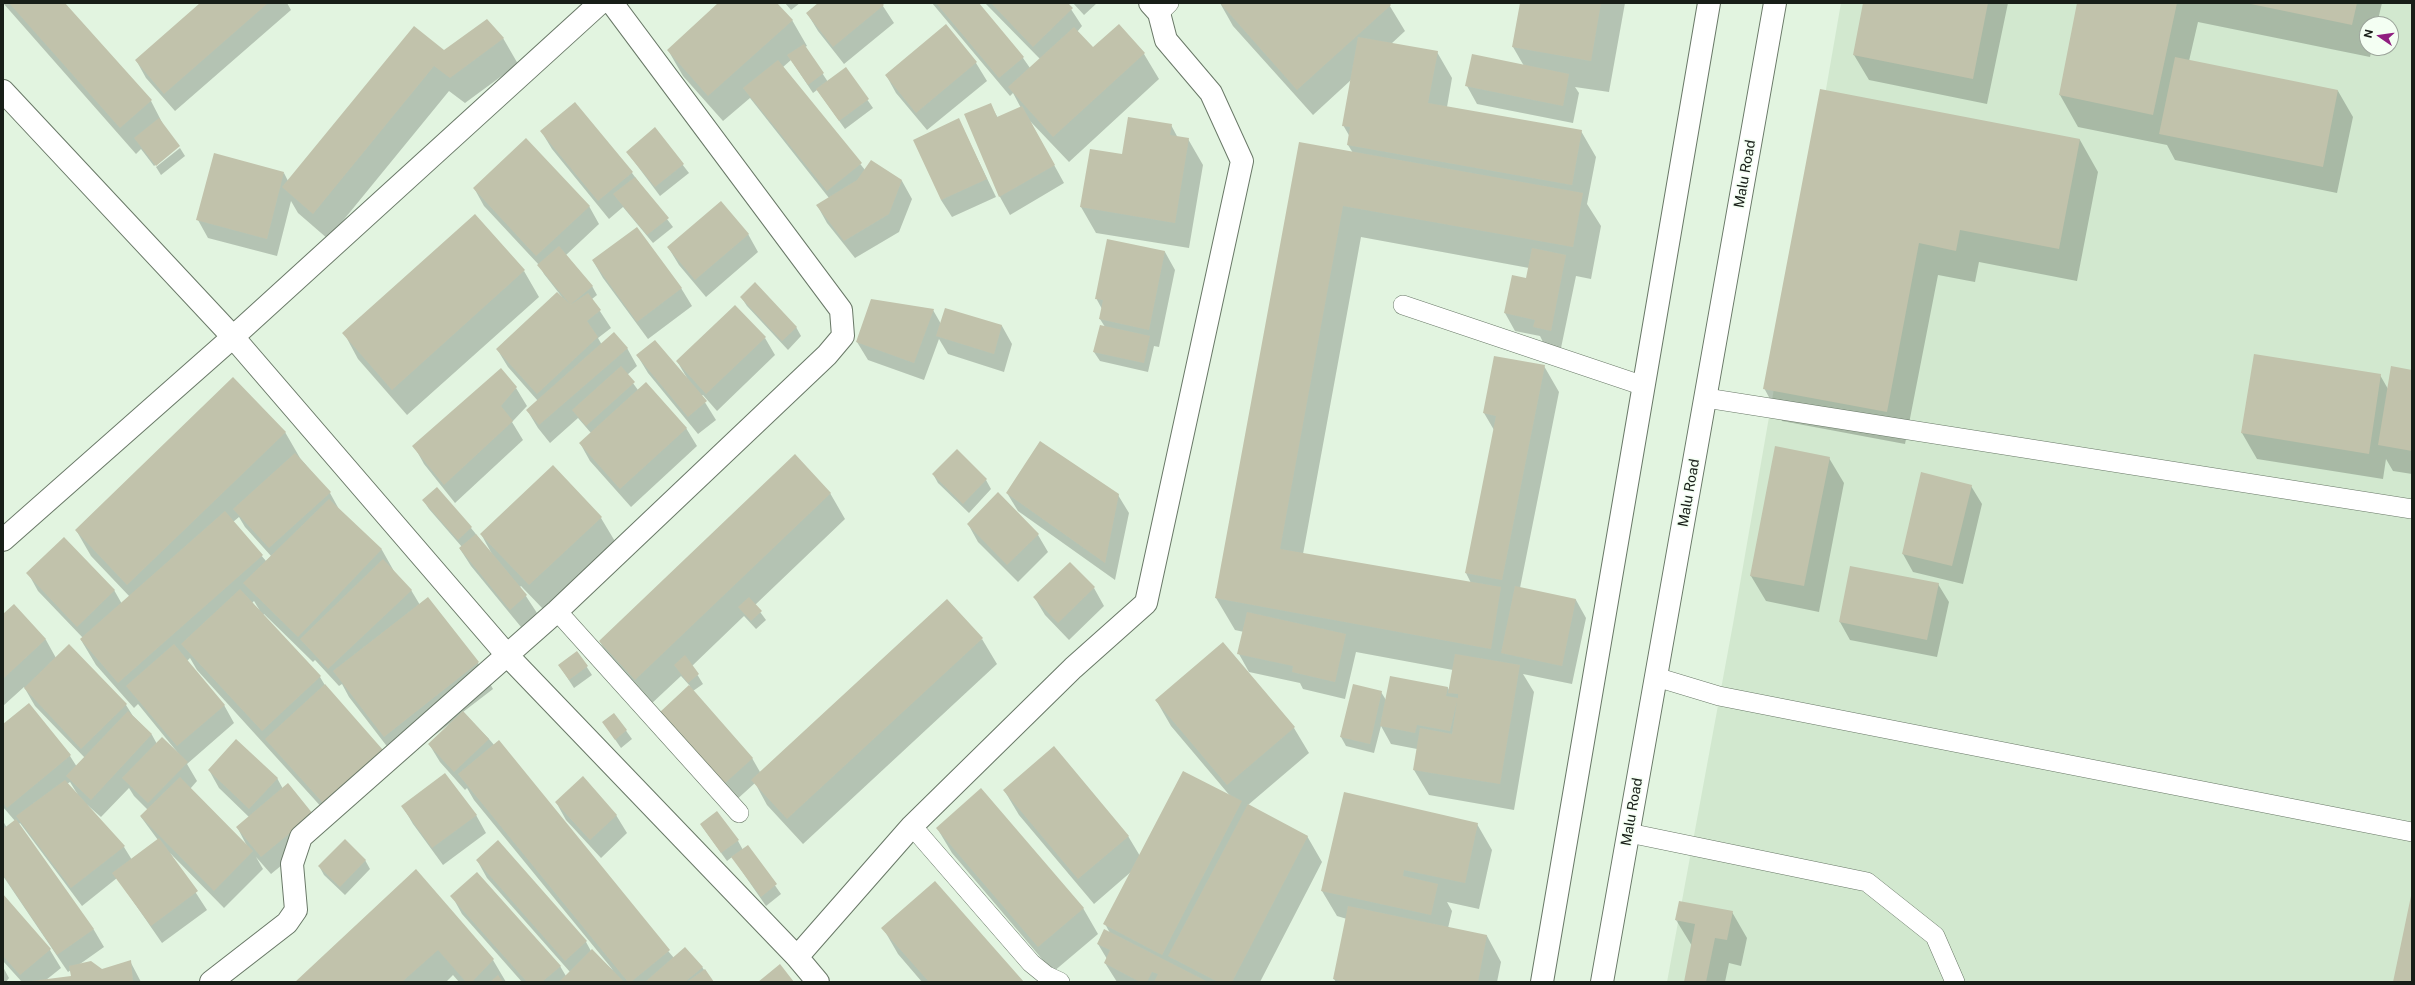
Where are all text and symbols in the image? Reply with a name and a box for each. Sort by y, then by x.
north arrow [2359,16,2399,56]
text: N [2361,28,2375,39]
street label: Malu Road [1731,139,1759,209]
street label: Malu Road [1675,458,1703,528]
street label: Malu Road [1618,777,1646,847]

